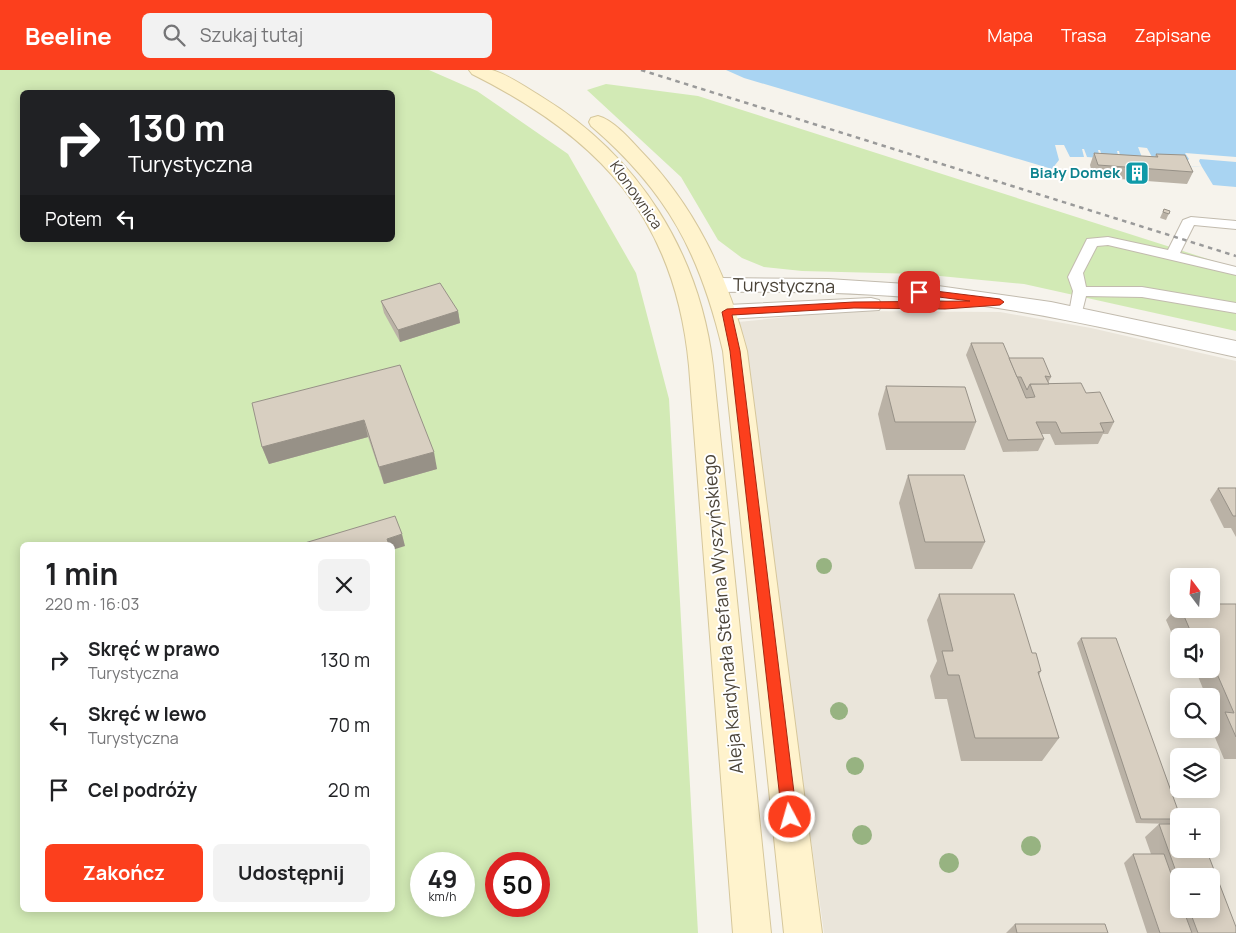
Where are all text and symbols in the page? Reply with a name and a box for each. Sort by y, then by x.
search box [142,13,492,58]
text: Beeline [25,19,112,52]
icon: search [160,21,188,49]
text: Szukaj tutaj [200,22,303,48]
text: Mapa [987,23,1033,47]
text: Trasa [1061,23,1106,47]
text: Zapisane [1134,23,1211,47]
text: 130 m [128,104,225,152]
icon: right [45,110,110,175]
text: Turystyczna [128,149,253,179]
street label: Klonownica [605,156,668,233]
building icon: Biały Domek [1124,160,1150,186]
place label: Biały Domek [1030,162,1121,183]
icon: left [112,205,140,233]
text: Potem [45,206,102,232]
pin [898,271,940,313]
street label: Turystyczna [733,272,835,298]
icon: arrive [905,278,933,306]
street label: Aleja Kardynała Stefana Wyszyńskiego [696,453,748,775]
text: 1 min [45,553,118,594]
button: close [318,559,370,611]
north arrow [1170,568,1220,618]
map controls [1170,568,1220,918]
text: 220 m · 16:03 [45,593,139,615]
button: sound [1170,628,1220,678]
text: Skręć w prawo [88,636,220,662]
icon: right [45,646,73,674]
text: 130 m [321,647,370,673]
text: Turystyczna [88,662,179,684]
button: search [1170,688,1220,738]
text: Skręć w lewo [88,701,207,727]
icon: left [45,711,73,739]
text: 70 m [329,712,370,738]
text: Turystyczna [88,727,179,749]
button: layers [1170,748,1220,798]
icon: arrive [45,776,73,804]
text: Cel podróży [88,777,197,803]
text: 20 m [328,777,370,803]
position arrow [763,790,815,842]
button: + [1170,808,1220,858]
button: Zakończ [45,844,203,902]
button: Udostępnij [213,844,370,902]
speed limit sign: 50 [485,852,550,917]
text: 49 [427,861,458,896]
button: − [1170,868,1220,918]
text: km/h [429,888,456,905]

